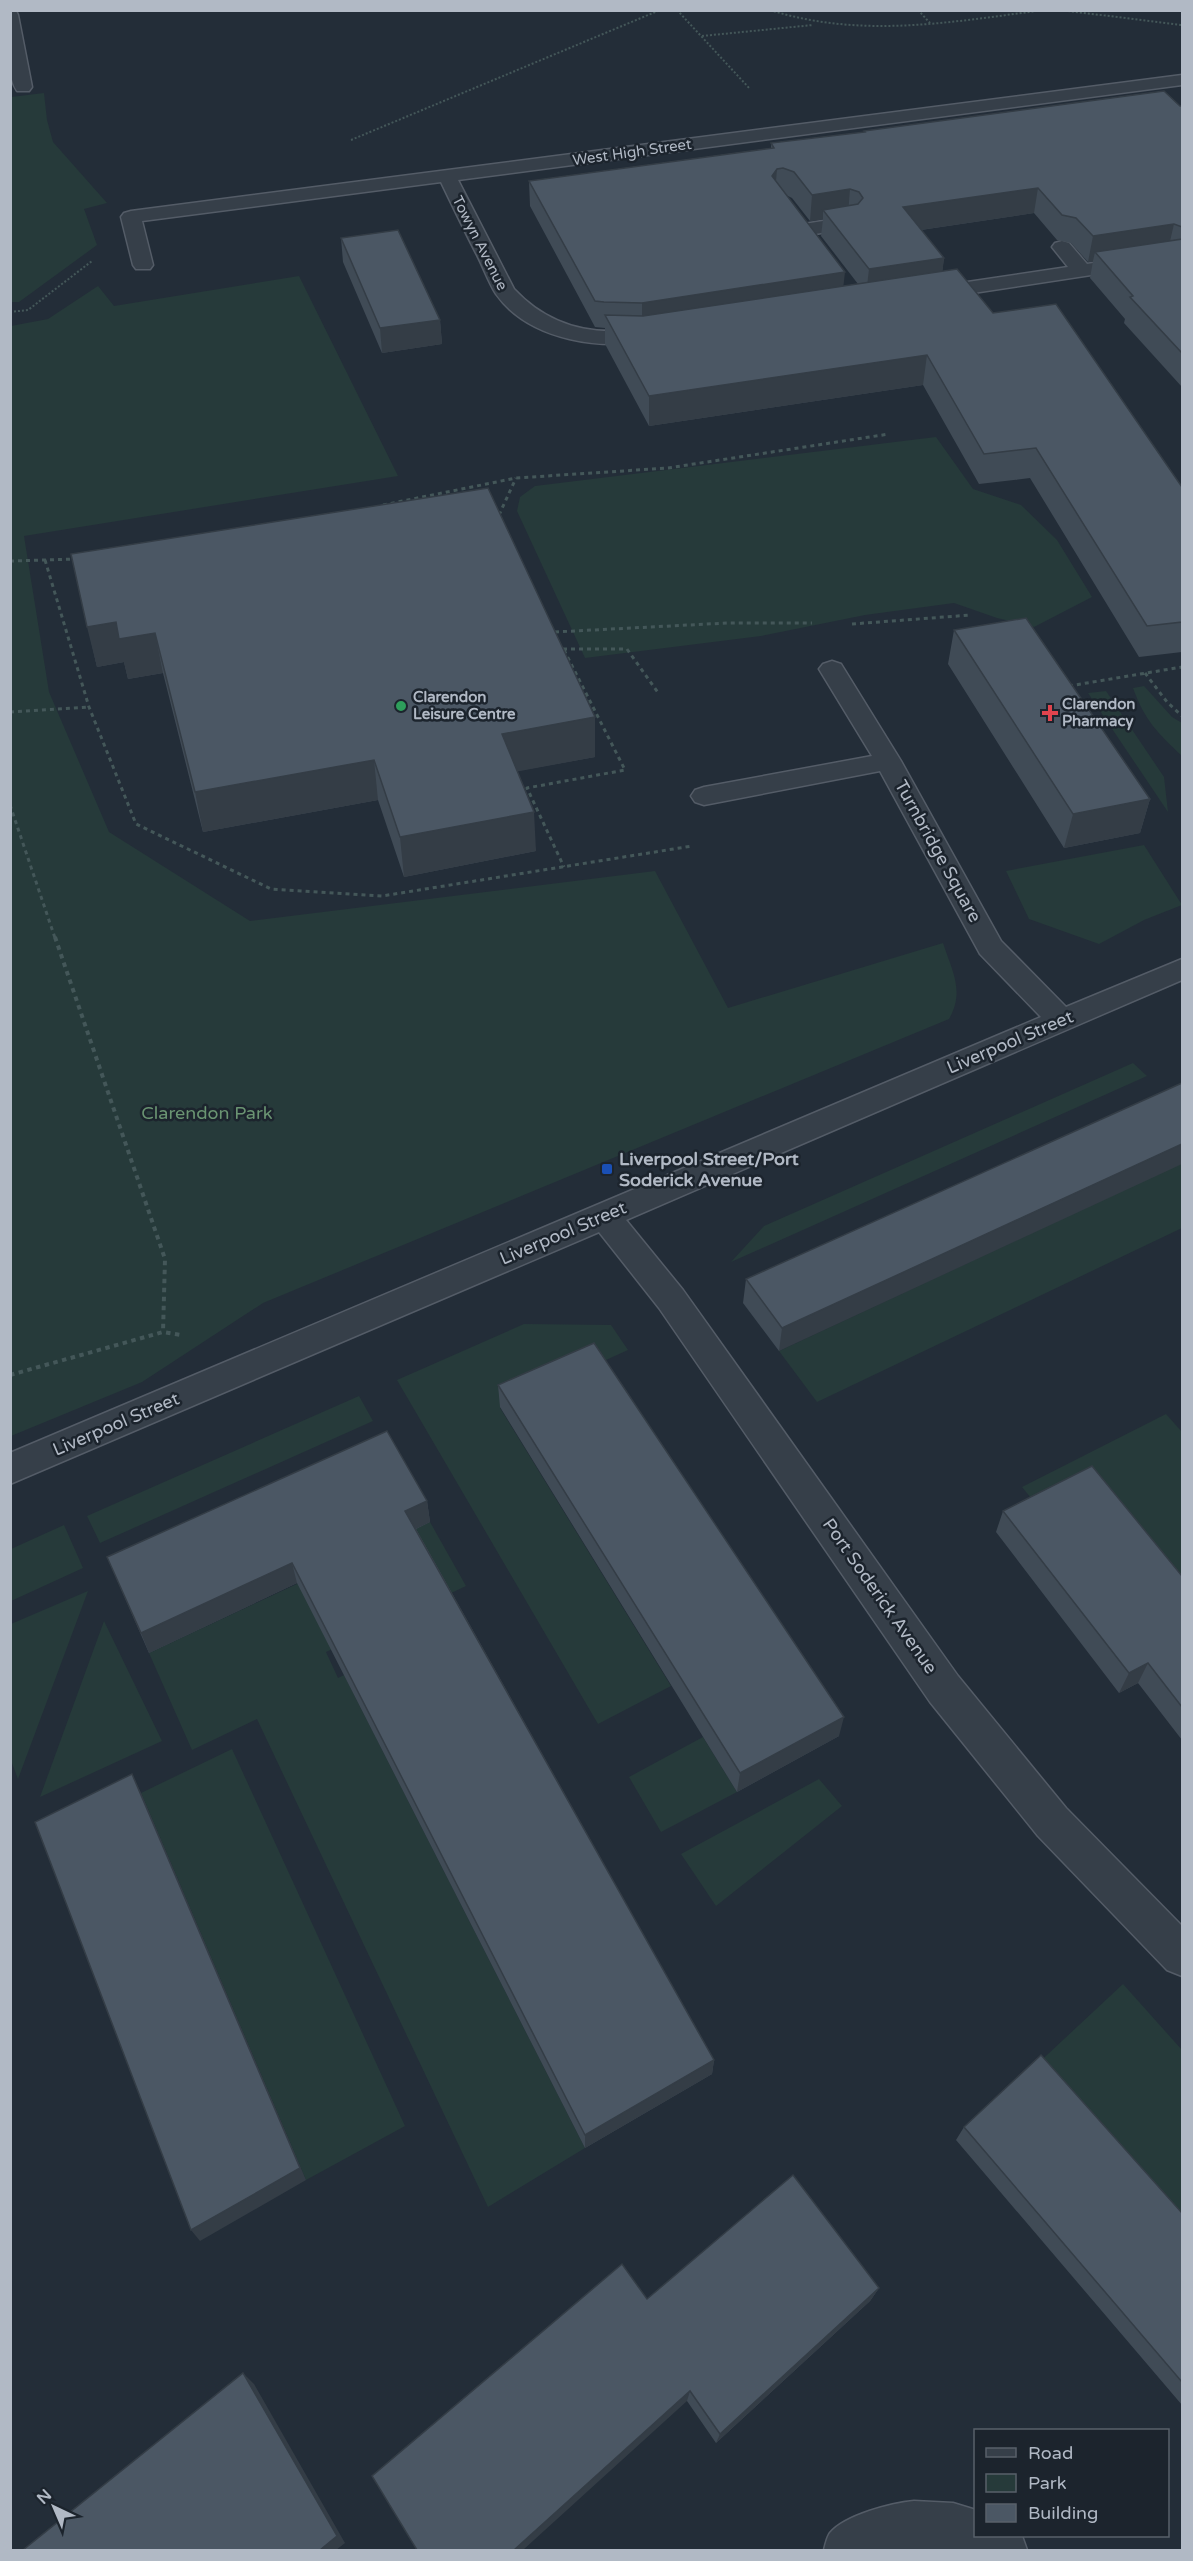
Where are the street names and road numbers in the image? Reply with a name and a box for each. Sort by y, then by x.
street label: West High Street [571,135,693,169]
street label: Towyn Avenue [448,193,512,293]
street label: Turnbridge Square [890,776,986,926]
street label: Liverpool Street [943,1005,1077,1079]
street label: Liverpool Street [496,1196,630,1270]
street label: Liverpool Street [49,1387,183,1461]
street label: Port Soderick Avenue [818,1514,942,1678]

